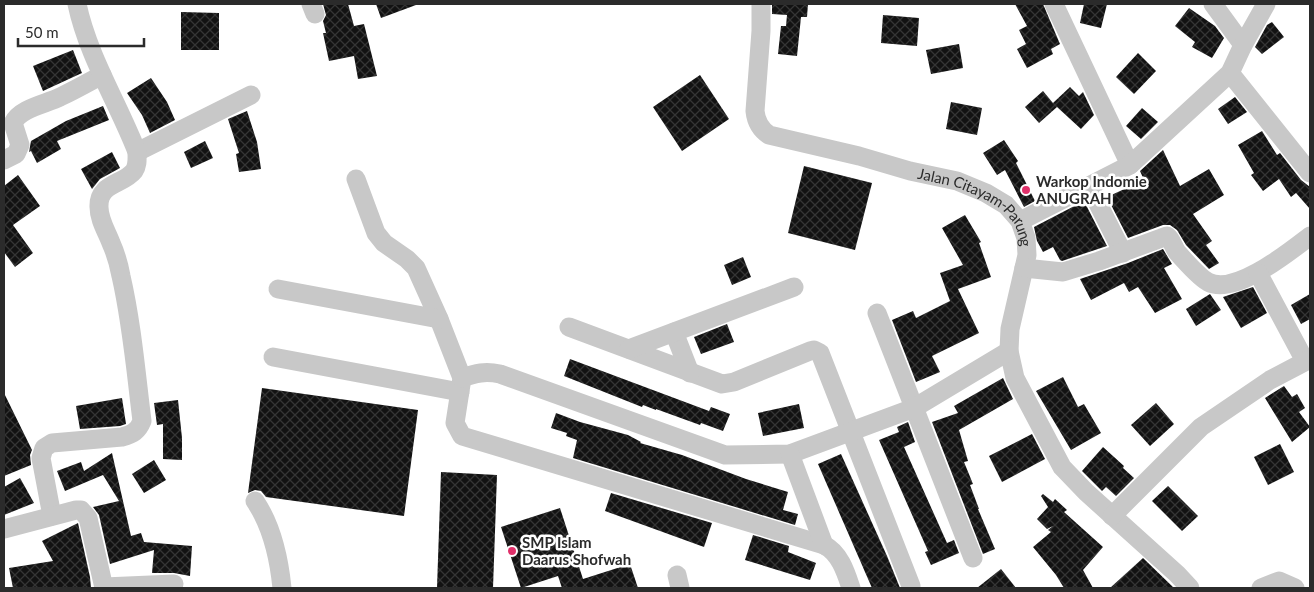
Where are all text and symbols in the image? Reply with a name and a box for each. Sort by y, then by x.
scale bar [18,15,144,47]
text: 50 m [25,23,59,41]
street label: Jalan Citayam-Parung [916,164,1035,247]
place label: Warkop Indomie ANUGRAH [1035,172,1147,207]
marker: Warkop Indomie ANUGRAH [1020,184,1032,196]
place label: SMP Islam Daarus Shofwah [522,533,631,568]
marker: SMP Islam Daarus Shofwah [506,545,518,557]

